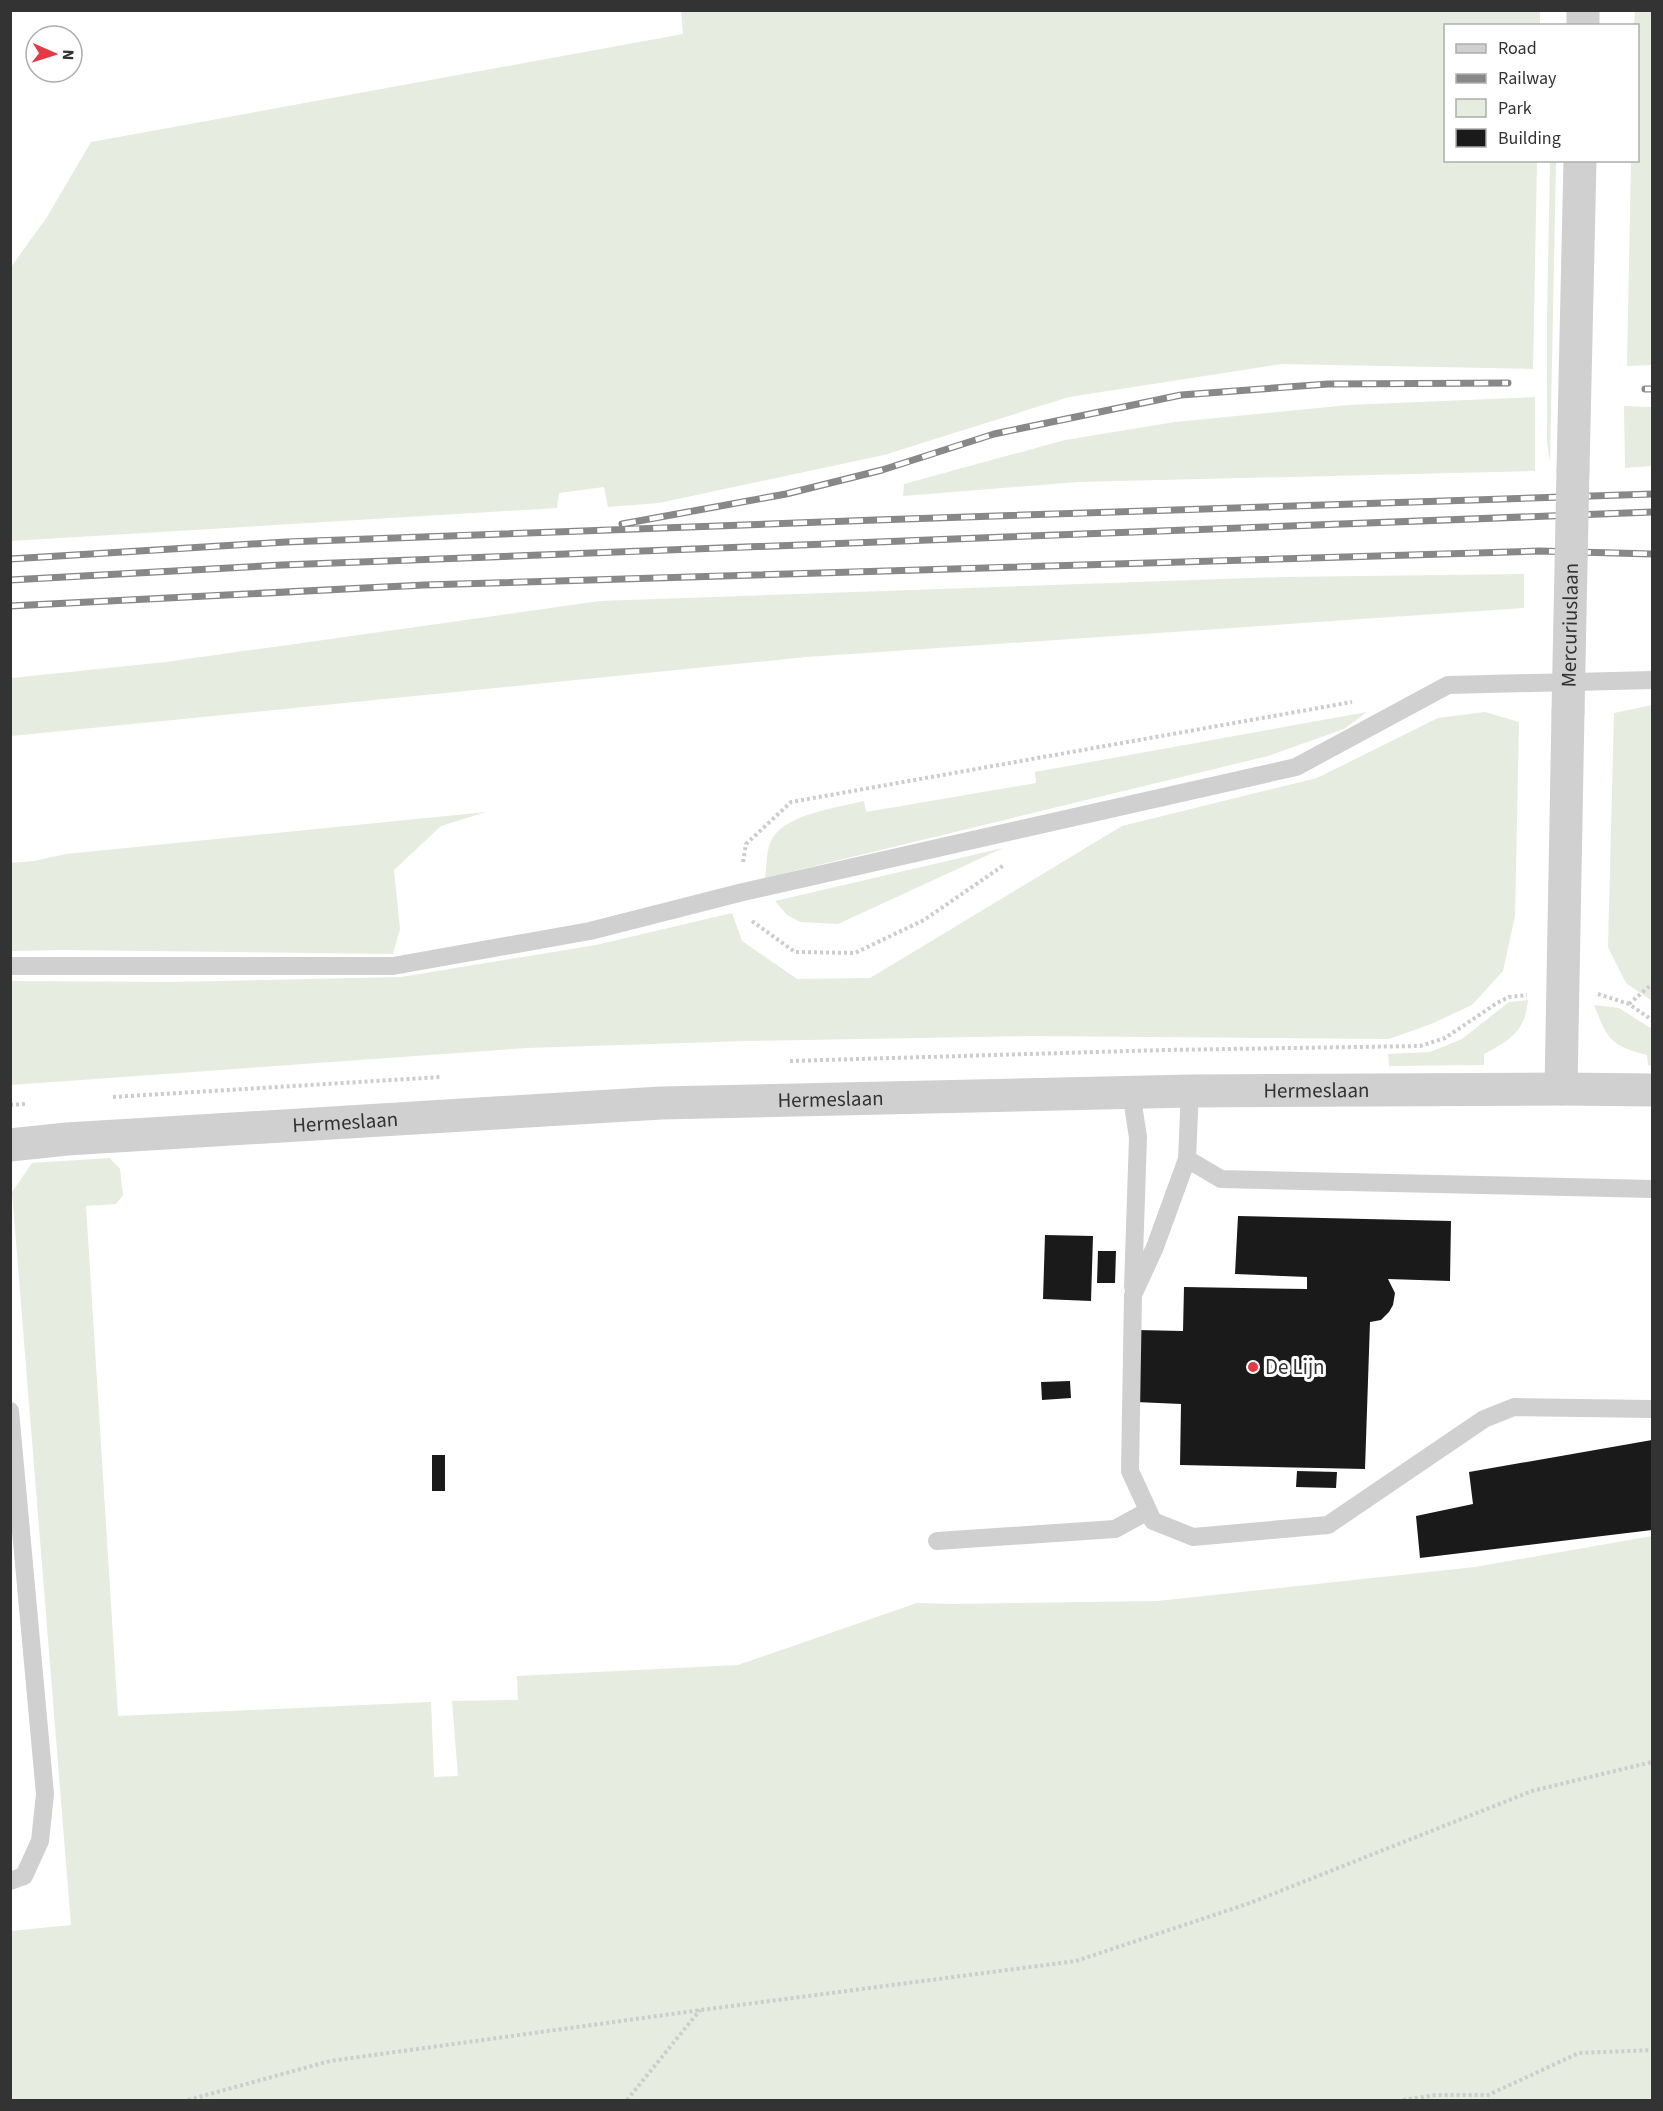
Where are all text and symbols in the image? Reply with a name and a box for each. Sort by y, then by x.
north arrow [24,24,84,84]
legend [1444,24,1639,162]
text: Road [1498,36,1537,61]
text: N [57,49,79,61]
text: Railway [1498,66,1557,91]
text: Park [1498,96,1532,121]
text: Building [1498,126,1561,151]
street label: Mercuriuslaan [1554,562,1586,688]
street label: Hermeslaan [1263,1075,1370,1106]
street label: Hermeslaan [777,1083,884,1115]
street label: Hermeslaan [291,1104,399,1140]
place label: De Lijn [1265,1352,1325,1382]
marker: De Lijn [1246,1360,1260,1374]

